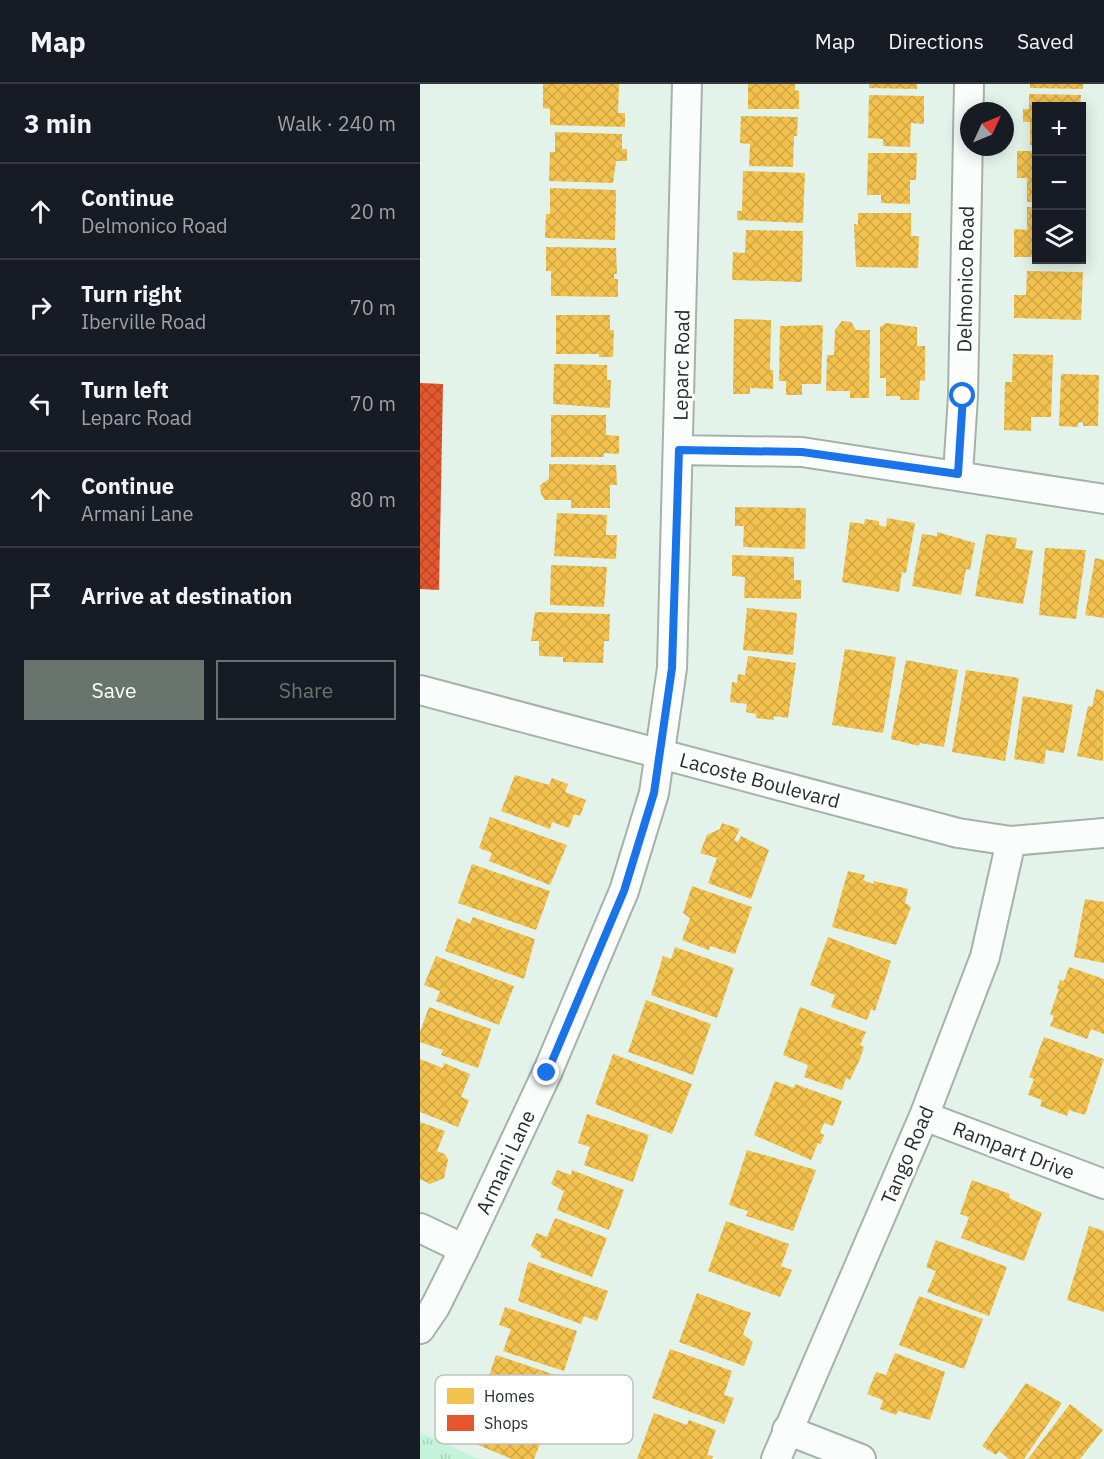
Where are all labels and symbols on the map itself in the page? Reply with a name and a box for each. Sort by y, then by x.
north arrow [960,102,1014,156]
street label: Delmonico Road [950,205,980,353]
street label: Leparc Road [667,309,695,421]
route start [949,382,975,408]
street label: Lacoste Boulevard [677,746,843,814]
route end [533,1059,559,1085]
street label: Tango Road [874,1102,940,1208]
street label: Armani Lane [469,1105,541,1219]
street label: Rampart Drive [949,1114,1079,1186]
legend [435,1375,633,1444]
text: Homes [484,1386,535,1406]
text: Shops [484,1413,528,1433]

